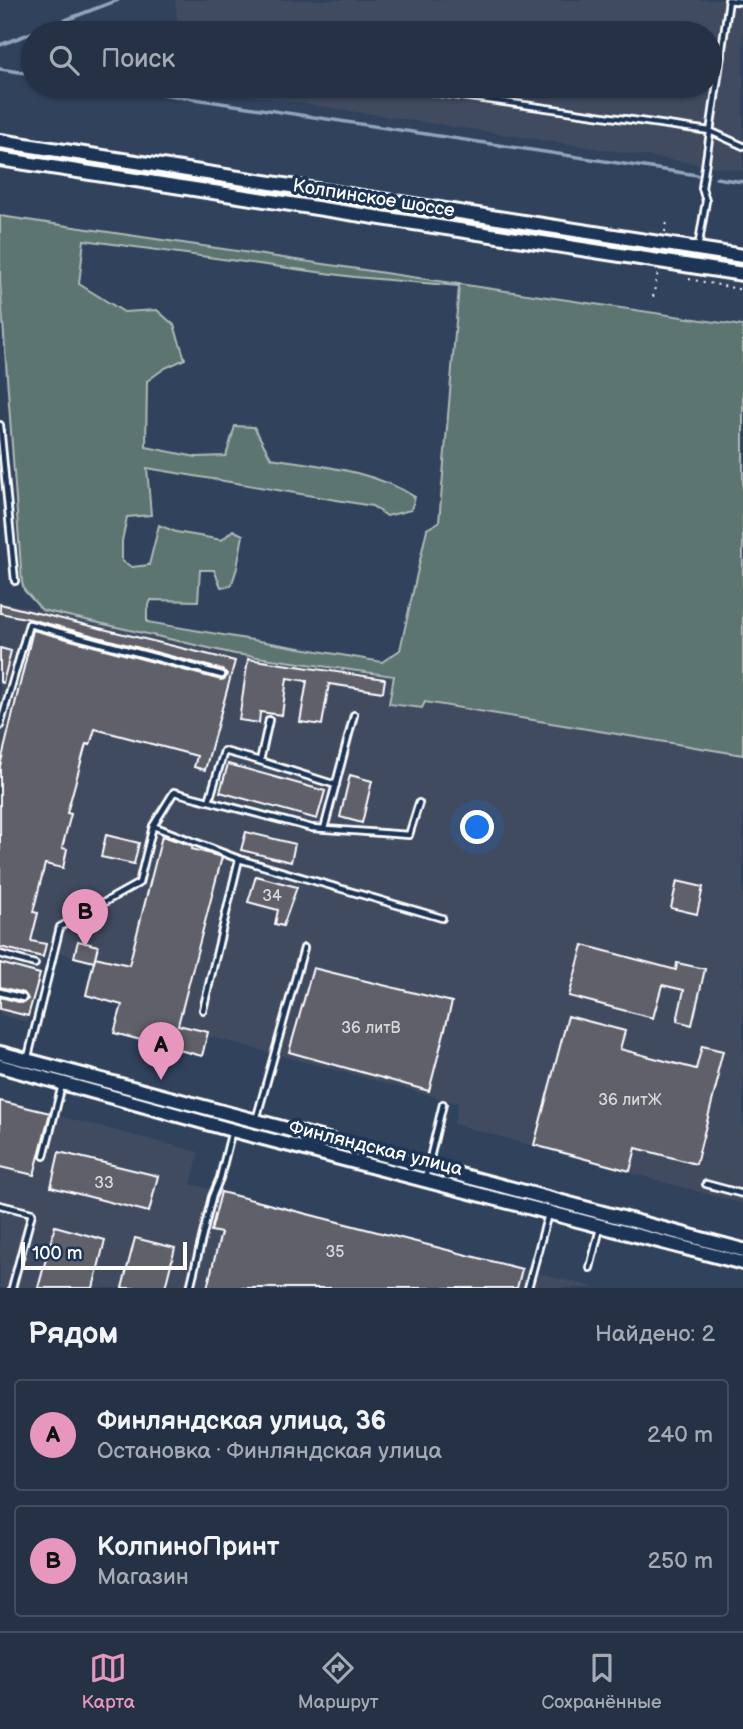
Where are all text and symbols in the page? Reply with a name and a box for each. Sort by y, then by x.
search box [21,21,722,98]
icon: search [45,41,83,79]
text: Поиск [101,44,175,75]
street label: Колпинское шоссе [291,174,457,223]
your location [460,810,494,844]
house number: 34 [262,887,282,906]
pin: B [62,889,108,947]
house number: 36 литВ [341,1019,401,1038]
pin: A [138,1022,184,1080]
house number: 36 литЖ [598,1091,662,1110]
street label: Финляндская улица [286,1116,465,1181]
house number: 33 [94,1174,114,1193]
scale bar [21,1239,187,1271]
text: 100 m [32,1242,83,1265]
house number: 35 [325,1243,345,1262]
text: Рядом [28,1316,118,1352]
text: Найдено: 2 [595,1320,715,1348]
text: Финляндская улица, 36 [97,1406,386,1437]
text: A [46,1421,60,1449]
text: 240 m [647,1421,713,1449]
text: Остановка · Финляндская улица [97,1437,442,1465]
text: КолпиноПринт [97,1532,279,1563]
text: B [45,1547,61,1575]
text: 250 m [647,1547,713,1575]
text: Магазин [97,1563,189,1591]
tab: Карта [81,1649,135,1714]
tab: Маршрут [298,1649,379,1714]
tab: Сохранённые [542,1649,662,1714]

